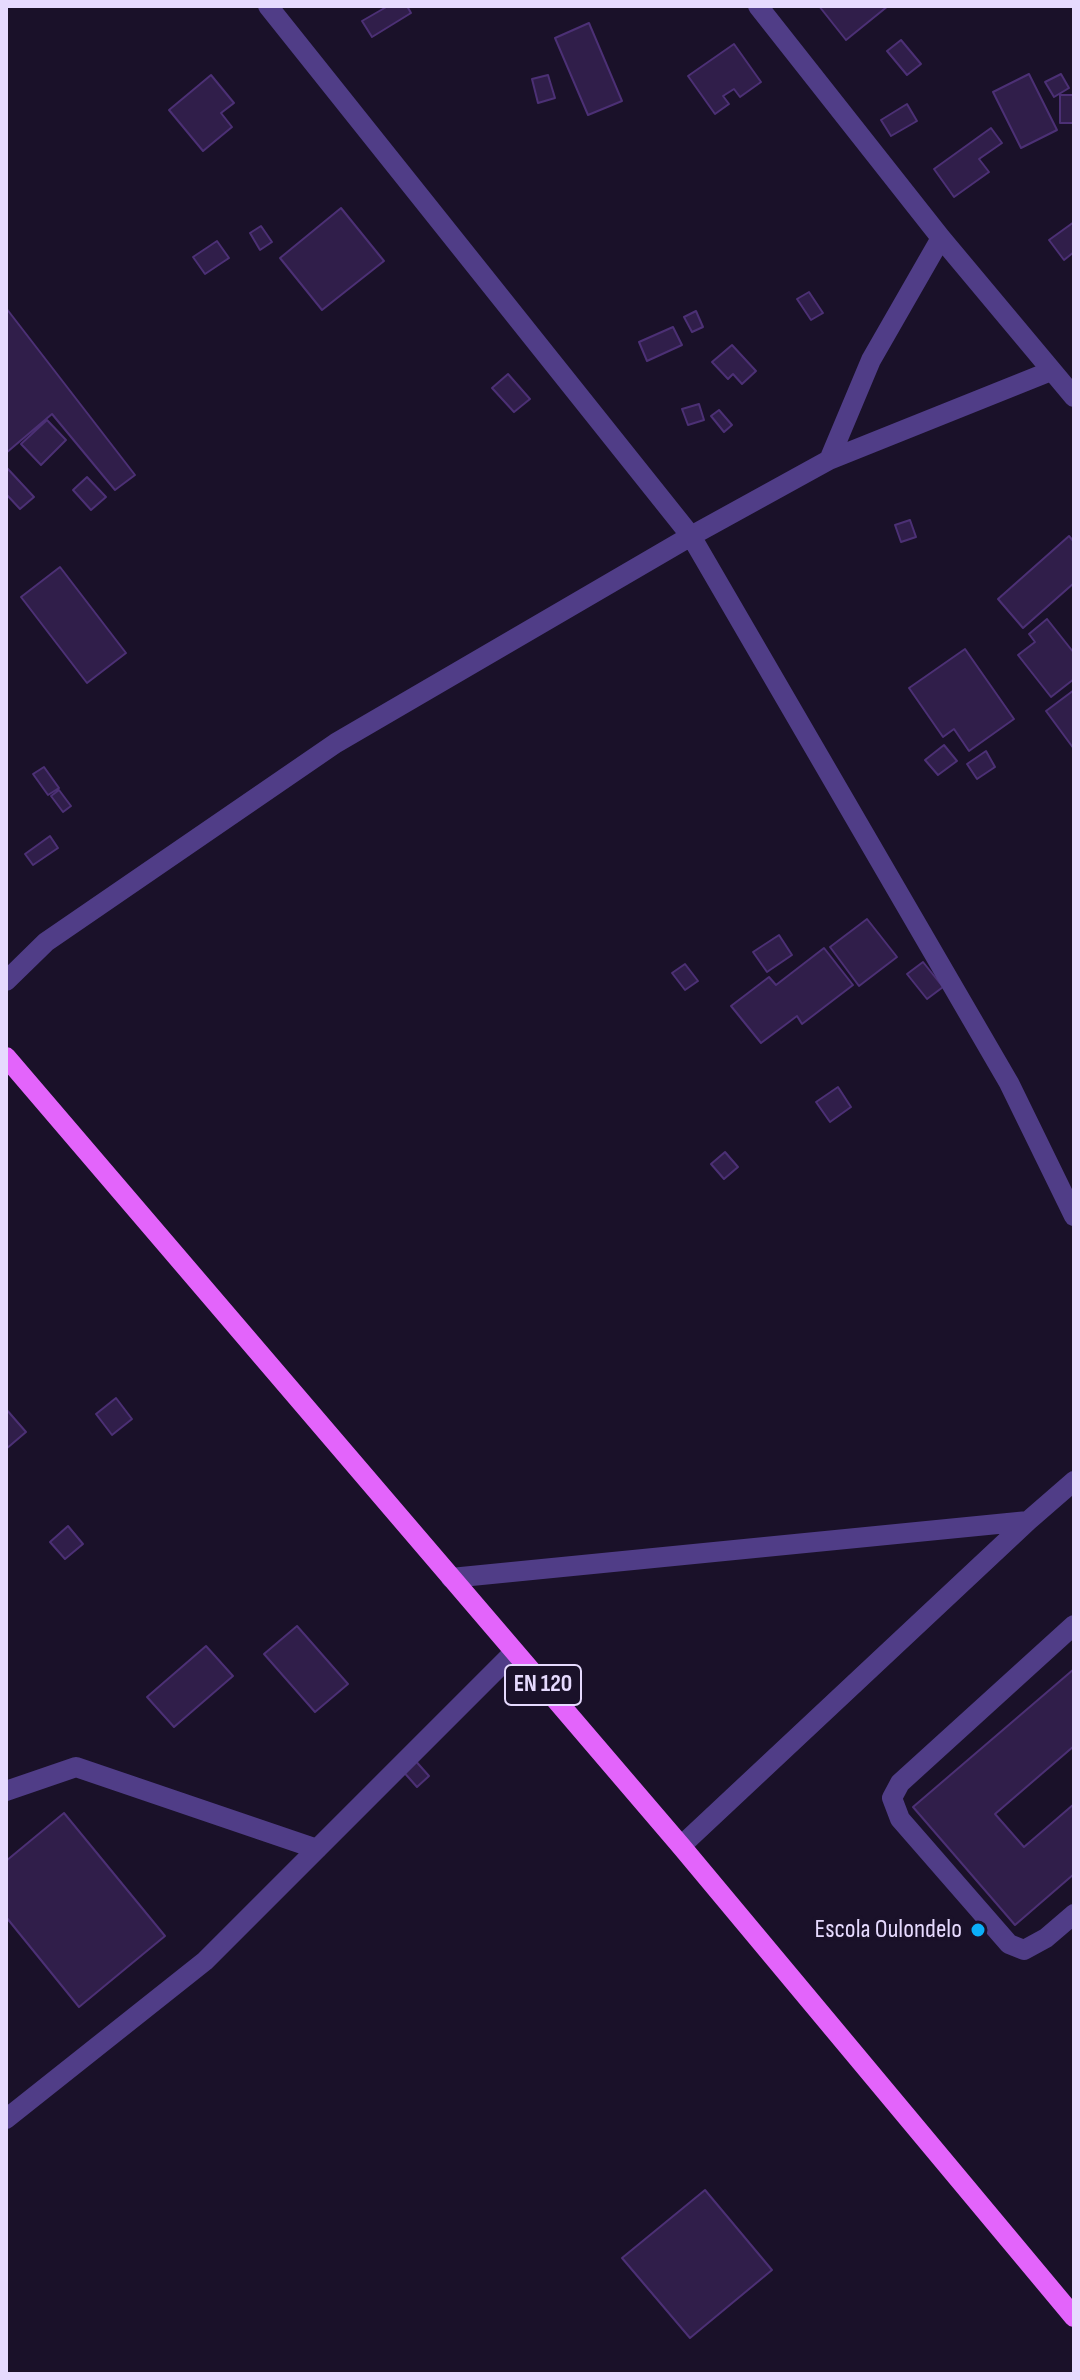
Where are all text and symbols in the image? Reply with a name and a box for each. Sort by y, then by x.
road number: EN 120 [505,1665,581,1705]
place label: Escola Oulondelo [815,1914,962,1946]
marker: Escola Oulondelo [969,1921,987,1939]

